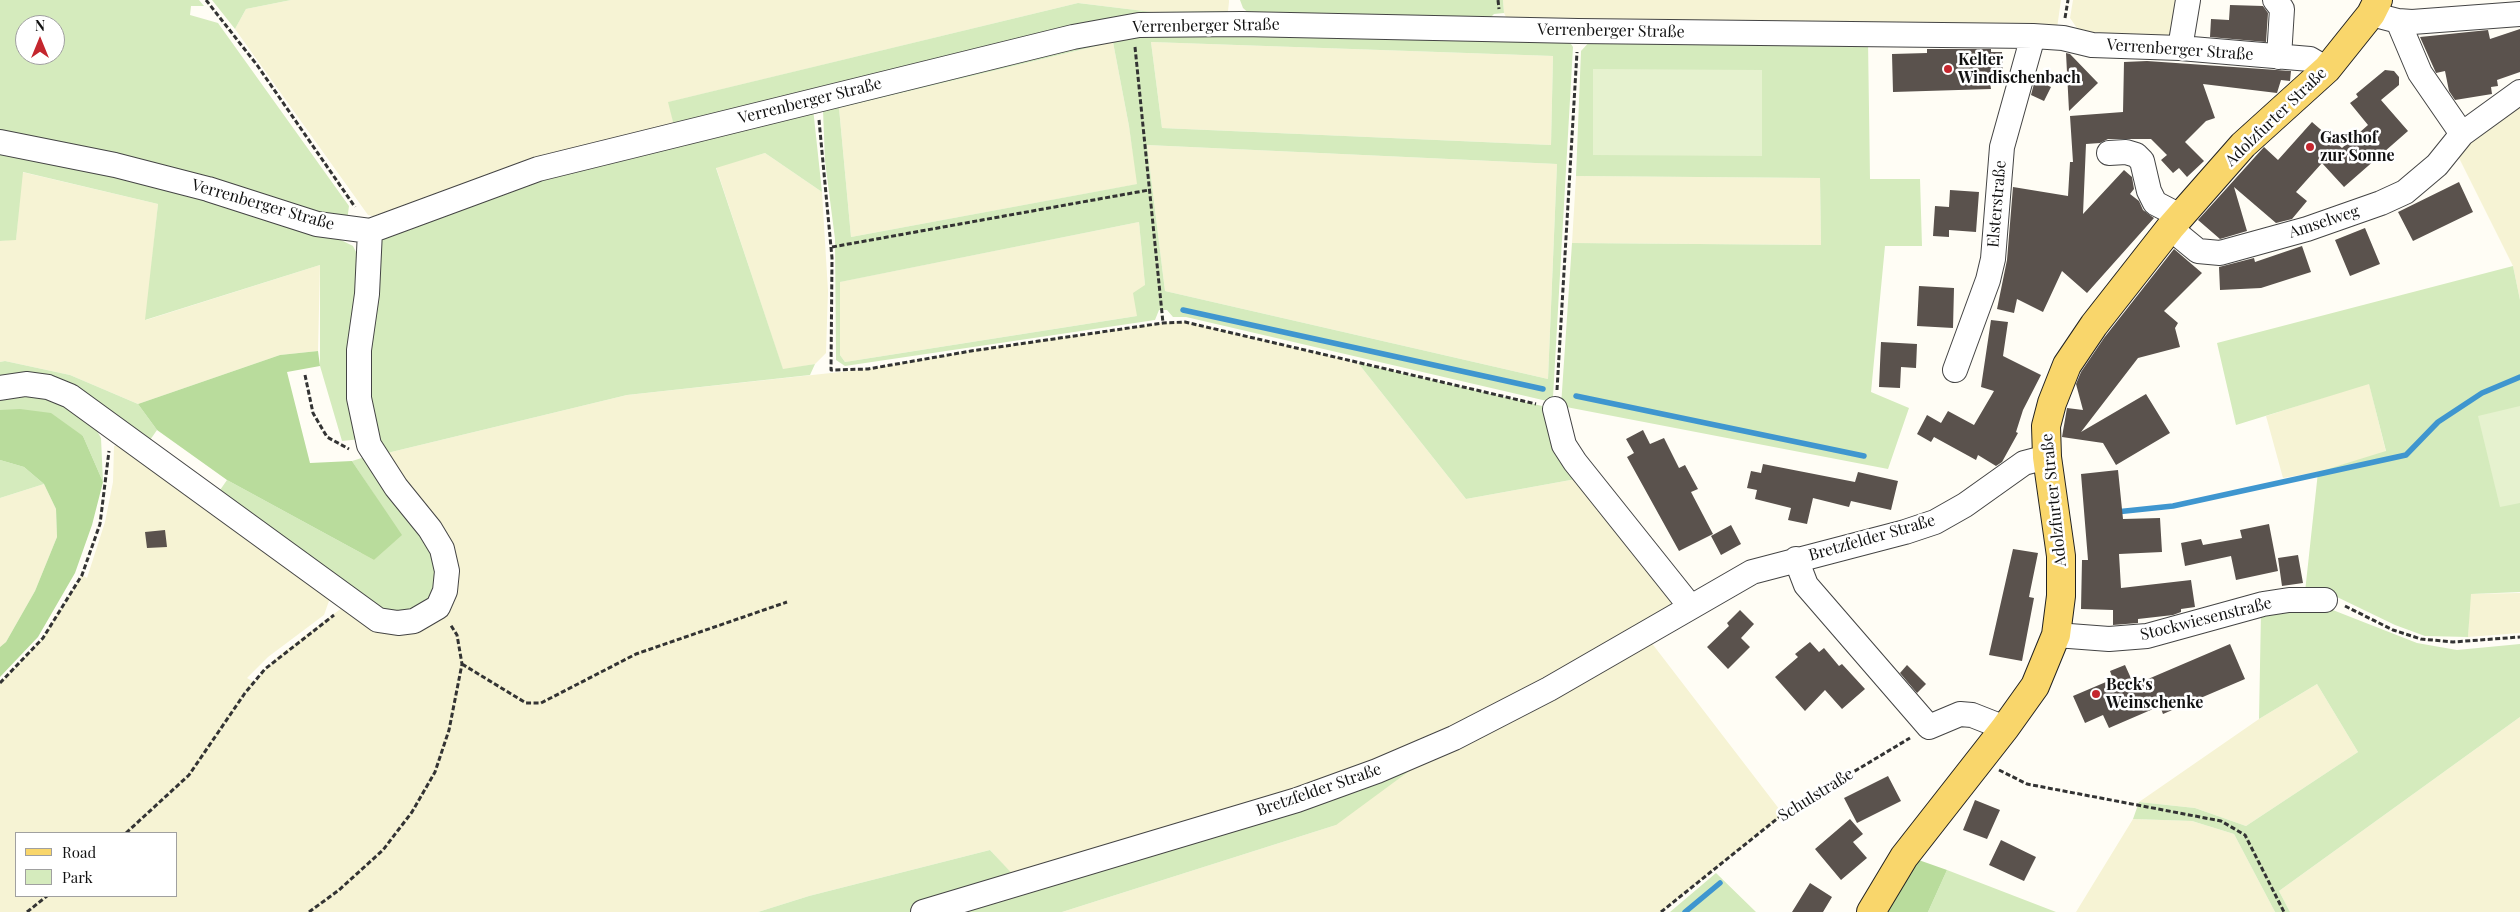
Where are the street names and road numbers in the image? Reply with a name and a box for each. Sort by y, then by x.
street label: Verrenberger Straße [1132,15,1280,37]
street label: Verrenberger Straße [1537,20,1685,42]
street label: Verrenberger Straße [2106,35,2254,65]
street label: Adolzfurter Straße [2221,64,2331,170]
street label: Verrenberger Straße [736,74,884,128]
street label: Elsterstraße [1984,159,2010,249]
street label: Verrenberger Straße [190,175,336,235]
street label: Amselweg [2286,202,2362,242]
street label: Adolzfurter Straße [2037,433,2071,567]
street label: Bretzfelder Straße [1806,511,1938,565]
street label: Stockwiesenstraße [2138,593,2274,645]
street label: Bretzfelder Straße [1254,760,1384,820]
street label: Schulstraße [1775,764,1857,826]

